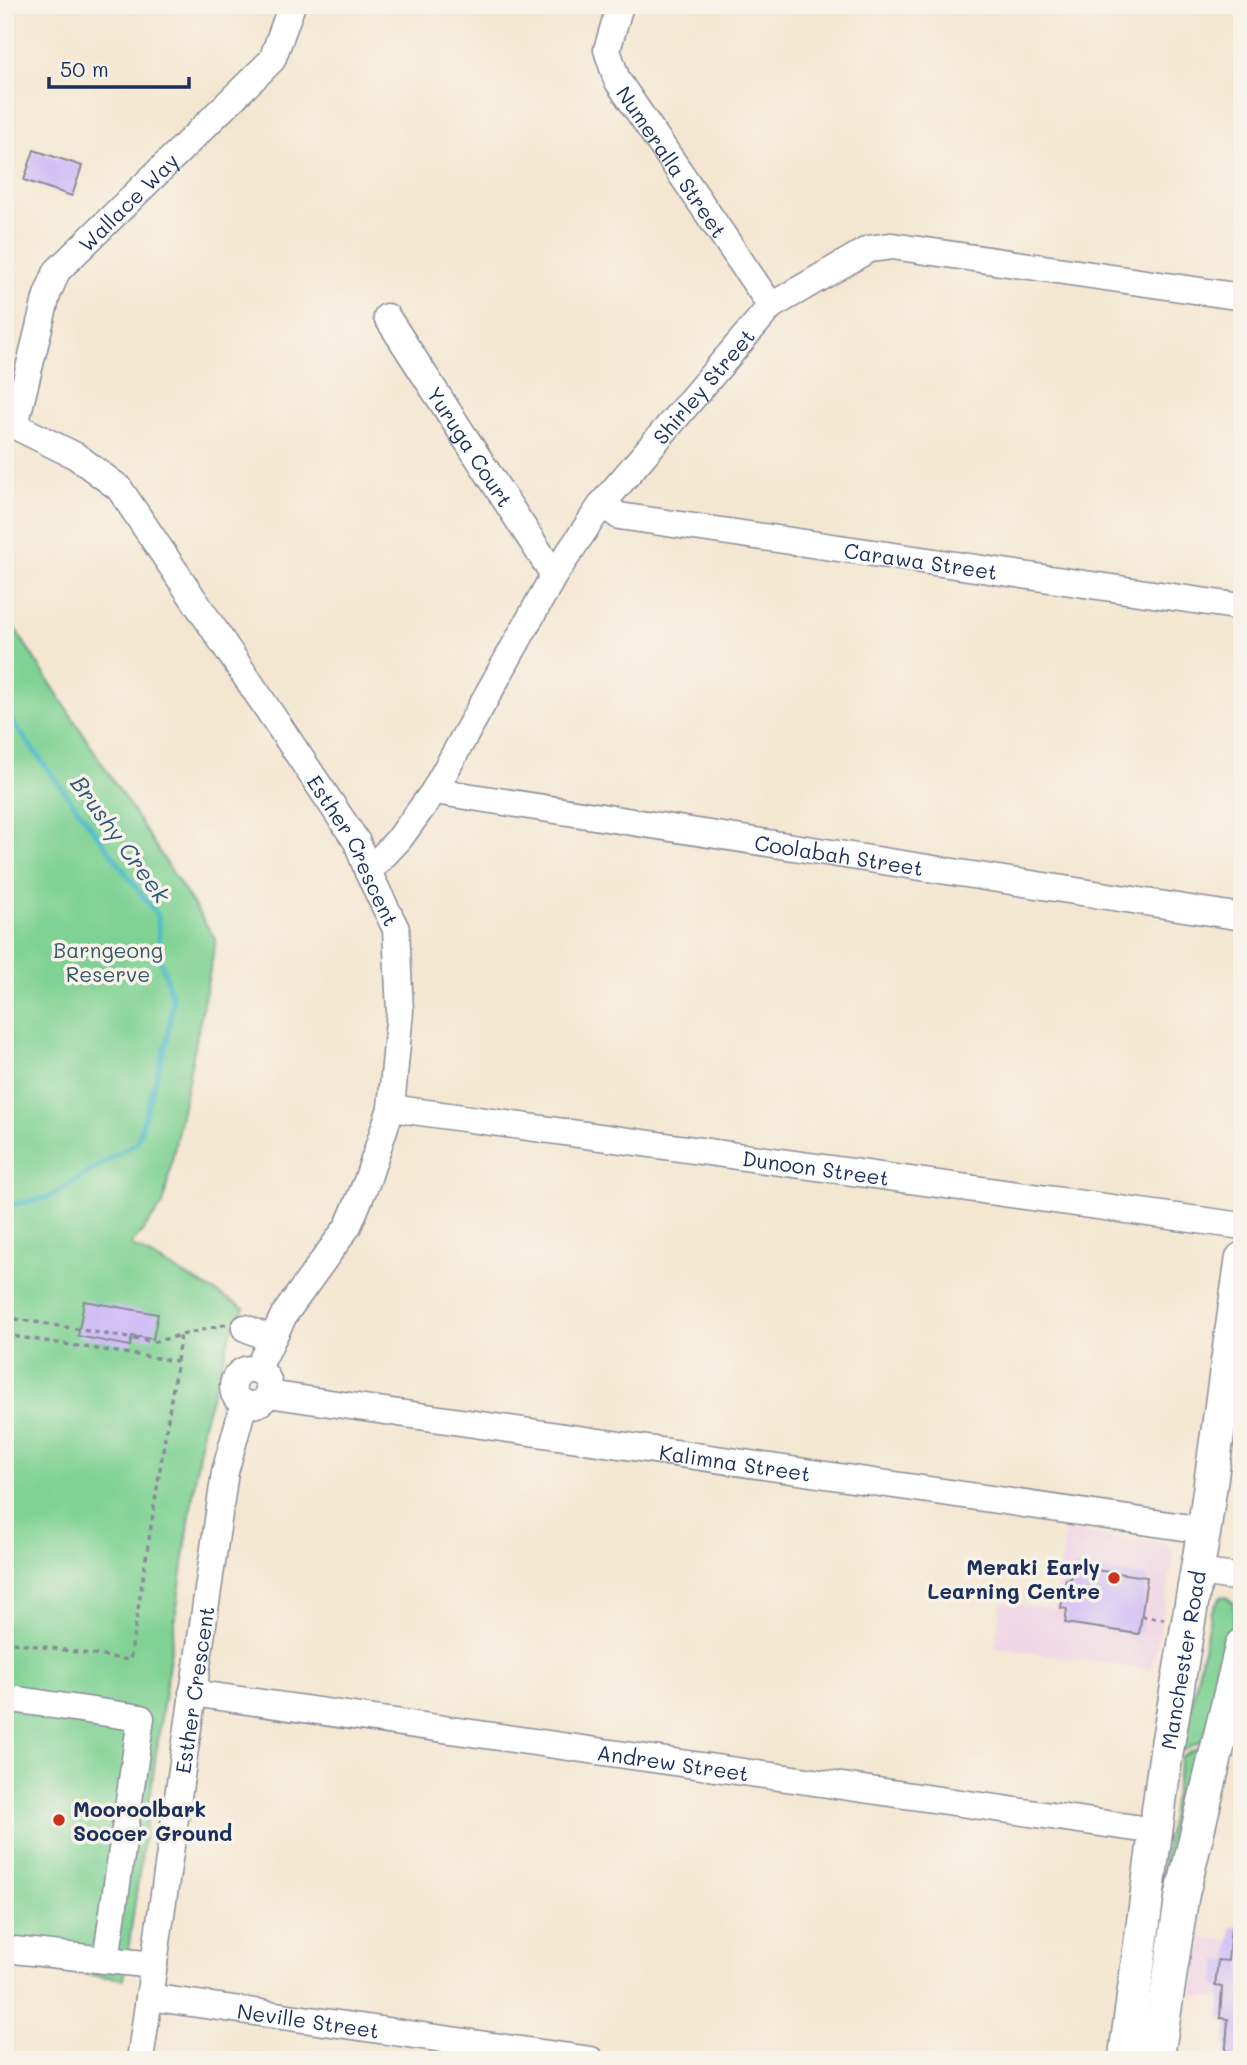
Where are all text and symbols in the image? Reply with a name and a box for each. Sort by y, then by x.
scale bar [49,46,189,90]
text: 50 m [60,55,109,82]
street label: Numeralla Street [611,80,734,242]
street label: Wallace Way [72,146,184,257]
street label: Shirley Street [646,322,760,449]
street label: Yuruga Court [422,381,520,512]
street label: Carawa Street [842,536,999,585]
water label: Brushy Creek [65,769,178,909]
street label: Esther Crescent [302,769,406,930]
street label: Coolabah Street [753,828,925,881]
park label: Barngeong Reserve [53,936,163,987]
street label: Dunoon Street [741,1143,891,1190]
street label: Kalimna Street [658,1438,813,1486]
place label: Meraki Early Learning Centre [927,1553,1100,1604]
street label: Manchester Road [1154,1569,1210,1751]
marker: Meraki Early Learning Centre [1106,1570,1122,1586]
street label: Esther Crescent [168,1604,219,1775]
street label: Andrew Street [595,1738,751,1786]
place label: Mooroolbark Soccer Ground [73,1795,232,1846]
marker: Mooroolbark Soccer Ground [51,1812,67,1828]
street label: Neville Street [236,1996,381,2043]

